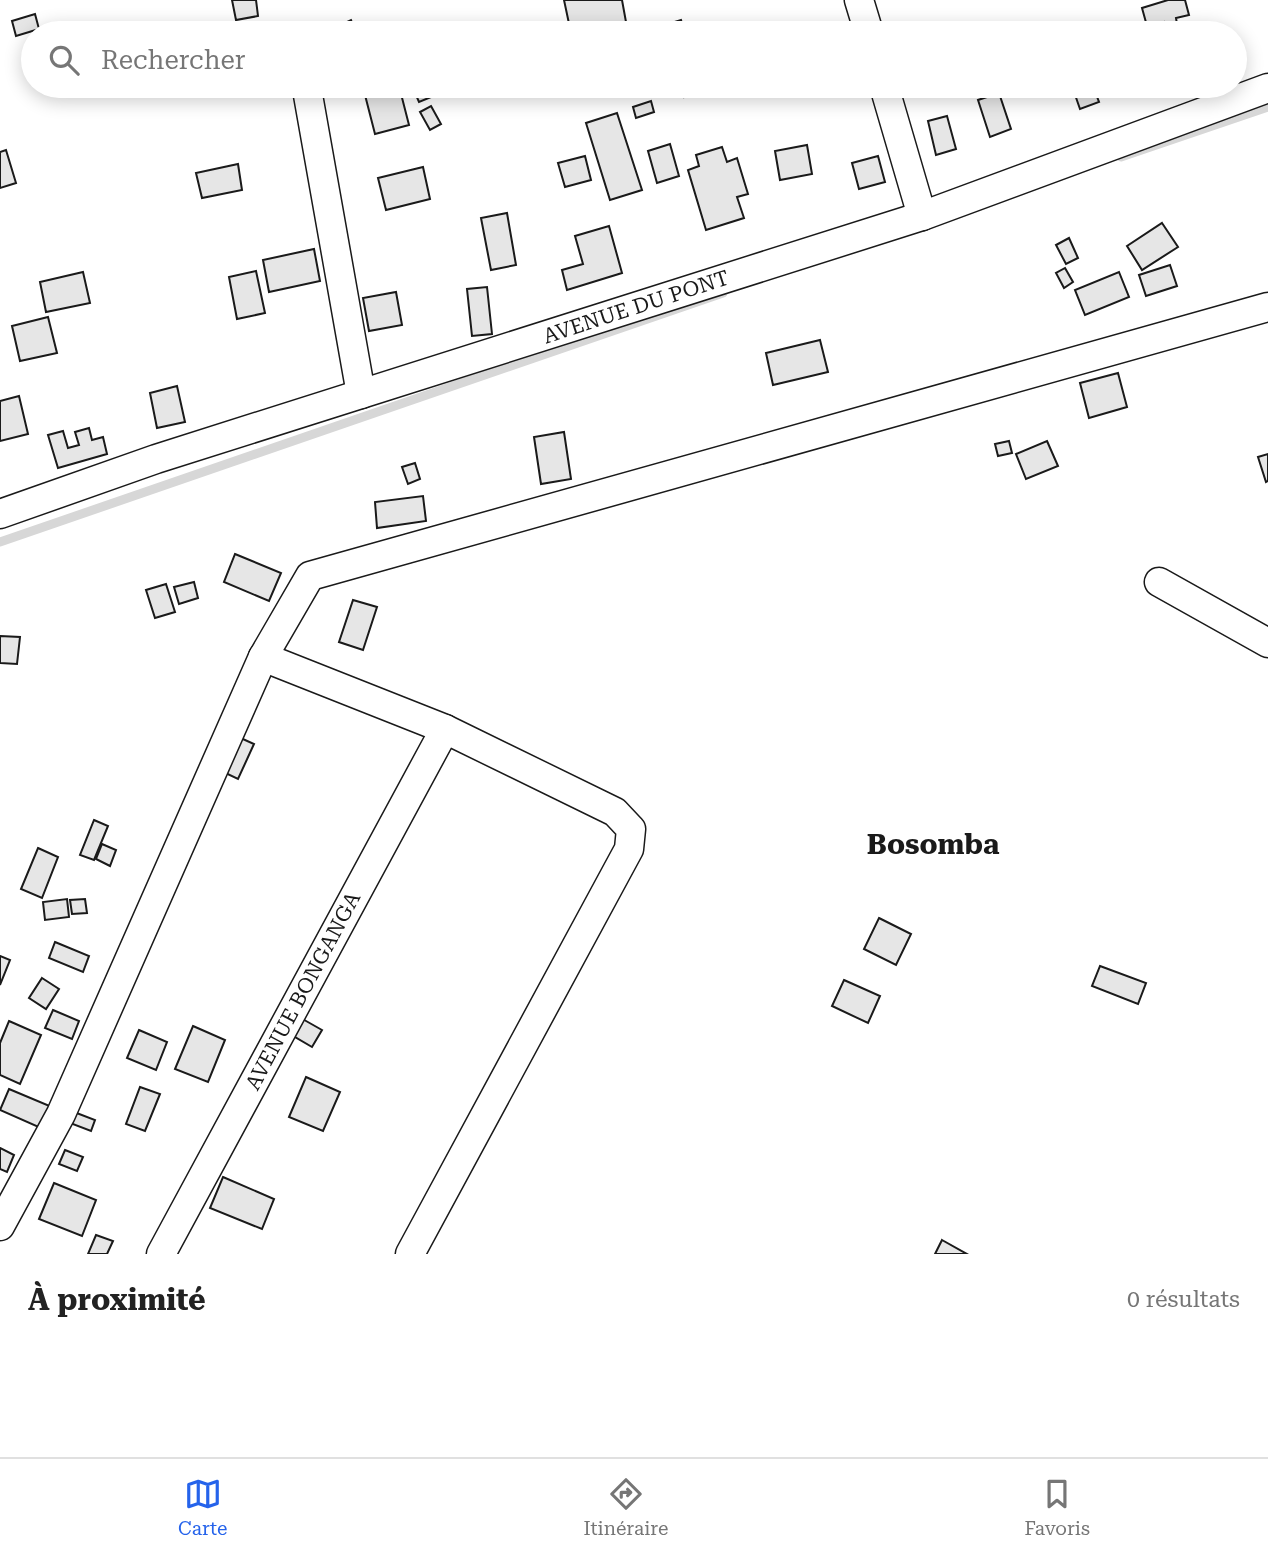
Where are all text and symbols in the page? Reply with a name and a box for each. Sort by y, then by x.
search box [21,21,1247,98]
icon: search [45,41,83,79]
text: Rechercher [101,45,245,75]
street label: AVENUE DU PONT [540,266,732,348]
district label: Bosomba [867,828,1000,861]
street label: AVENUE BONGANGA [241,888,366,1094]
text: À proximité [28,1282,206,1317]
text: 0 résultats [1127,1286,1240,1313]
tab: Carte [178,1475,227,1540]
tab: Itinéraire [583,1475,668,1540]
tab: Favoris [1024,1475,1090,1540]

